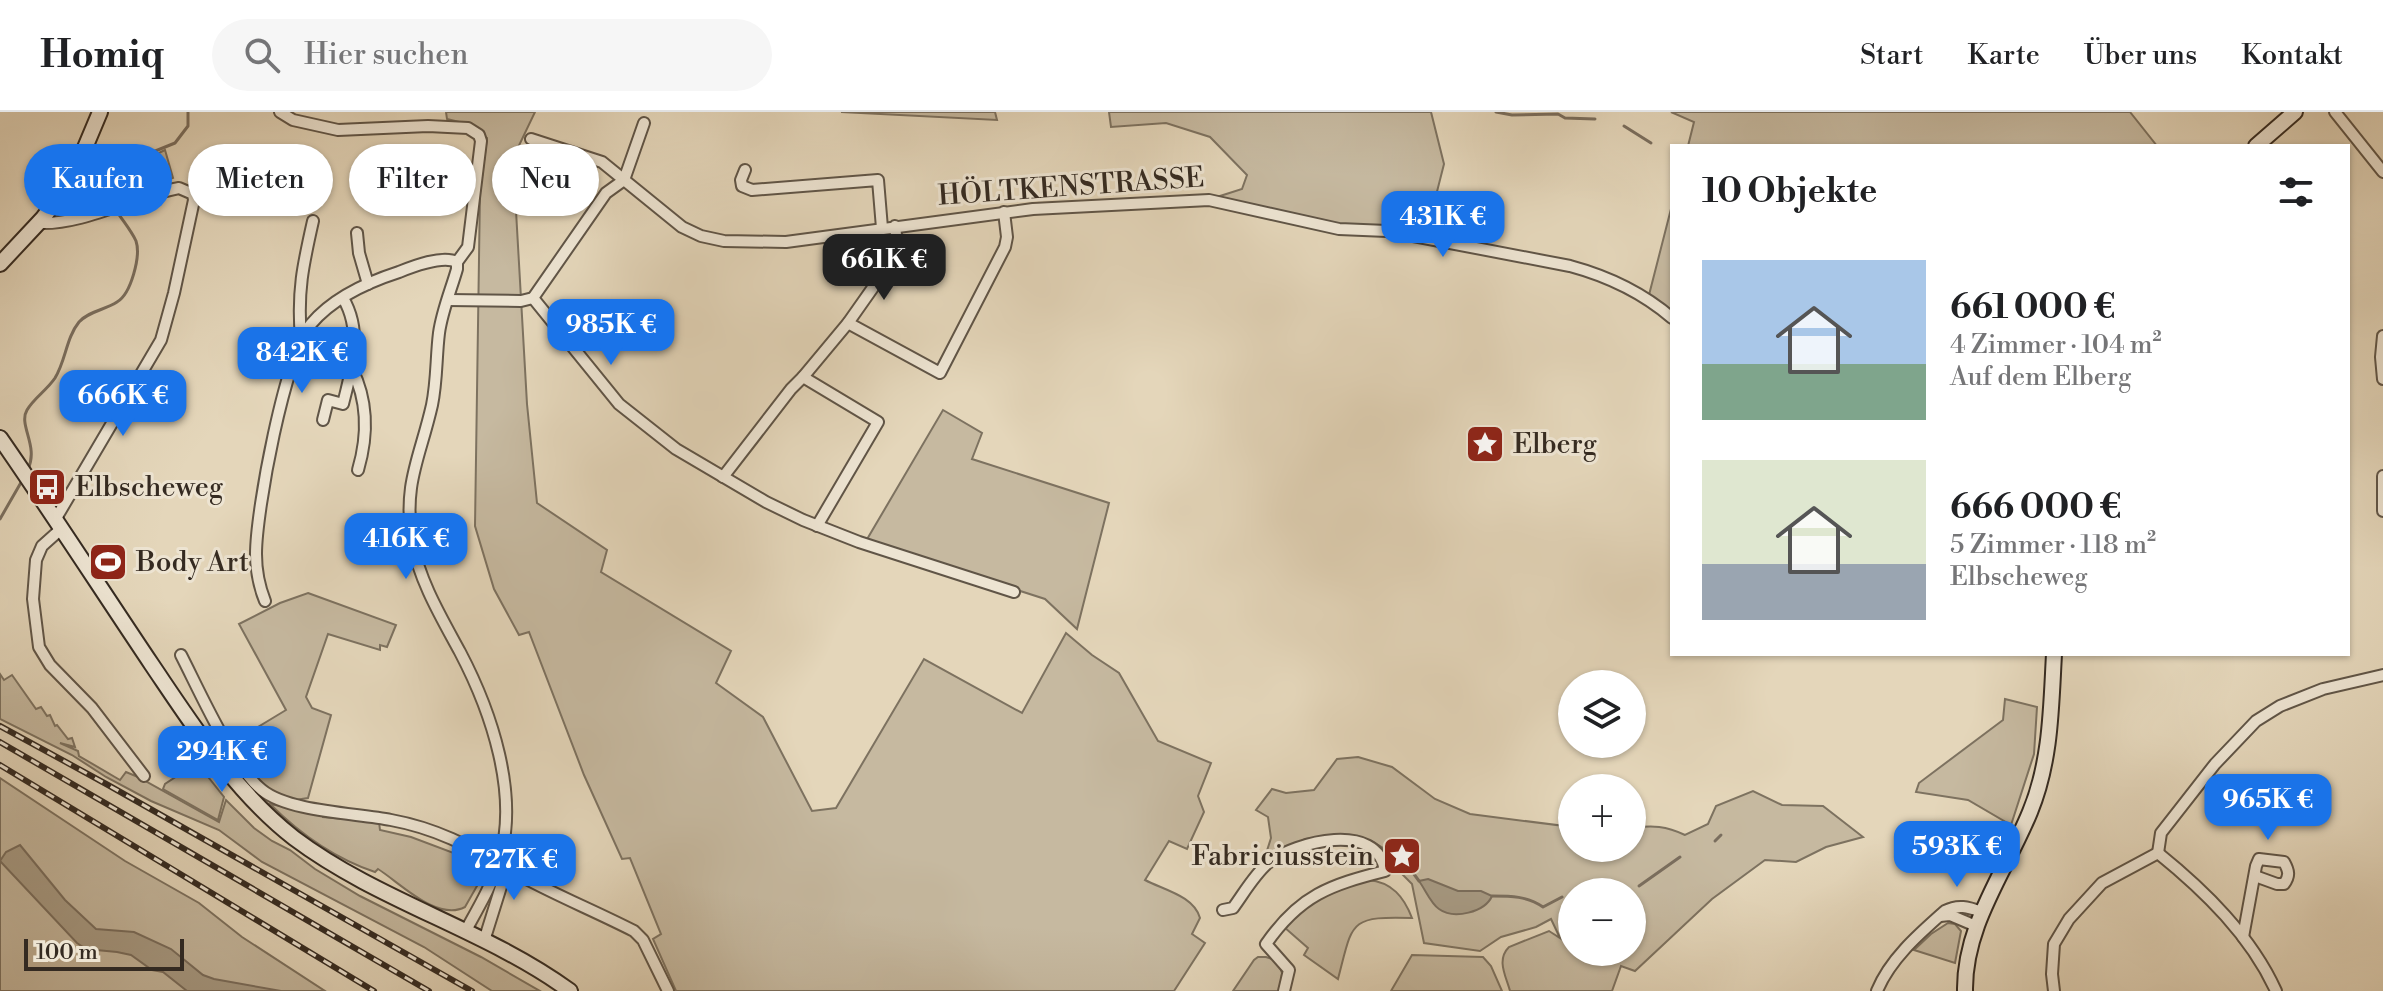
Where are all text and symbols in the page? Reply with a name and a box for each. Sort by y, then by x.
search box [212,19,772,91]
text: Homiq [40,32,164,79]
icon: search [240,33,284,77]
text: Hier suchen [304,36,468,74]
text: Start [1860,38,1923,73]
text: Karte [1967,38,2040,73]
text: Über uns [2084,38,2197,73]
text: Kontakt [2241,38,2343,73]
chip: Kaufen [24,144,172,216]
chip: Mieten [188,144,333,216]
chip: Filter [349,144,476,216]
chip: Neu [492,144,599,216]
street label: HÖLTKENSTRASSE [937,159,1205,214]
icon: filters [2274,170,2318,214]
text: 10 Objekte [1702,171,1877,213]
pin: 431K € [1378,191,1508,259]
text: 431K € [1399,201,1487,233]
pin: 661K € [819,234,949,302]
text: 661K € [841,244,927,276]
text: 661 000 € [1950,287,2115,329]
icon: home [1766,292,1862,388]
pin: 985K € [546,299,676,367]
text: 985K € [565,309,657,341]
pin: 842K € [237,327,367,395]
text: 4 Zimmer · 104 m² [1950,329,2162,361]
text: 842K € [256,337,348,369]
text: Auf dem Elberg [1950,361,2131,393]
pin: 666K € [58,370,188,438]
text: 666K € [77,380,169,412]
place icon: Elberg [1464,423,1506,465]
place label: Elberg [1513,427,1598,462]
bus stop icon: Elbscheweg [26,466,68,508]
place label: Elbscheweg [75,470,224,505]
text: 666 000 € [1950,487,2121,529]
icon: home [1766,492,1862,588]
pin: 416K € [341,513,471,581]
text: 416K € [362,523,450,555]
text: 5 Zimmer · 118 m² [1950,529,2156,561]
sports icon: Body Art [87,541,129,583]
place label: Body Art [135,545,249,580]
text: Elbscheweg [1950,561,2088,593]
map controls [1558,670,1646,966]
button: layers [1558,670,1646,758]
pin: 294K € [157,726,287,794]
text: 294K € [176,736,268,768]
button: + [1558,774,1646,862]
pin: 965K € [2203,774,2333,842]
text: 965K € [2222,784,2314,816]
pin: 593K € [1892,821,2022,889]
text: 593K € [1912,831,2002,863]
pin: 727K € [449,834,579,902]
place icon: Fabriciusstein [1381,835,1423,877]
place label: Fabriciusstein [1191,839,1374,874]
text: 727K € [470,844,558,876]
button: − [1558,878,1646,966]
scale bar [24,935,184,971]
text: 100 m [36,939,98,966]

